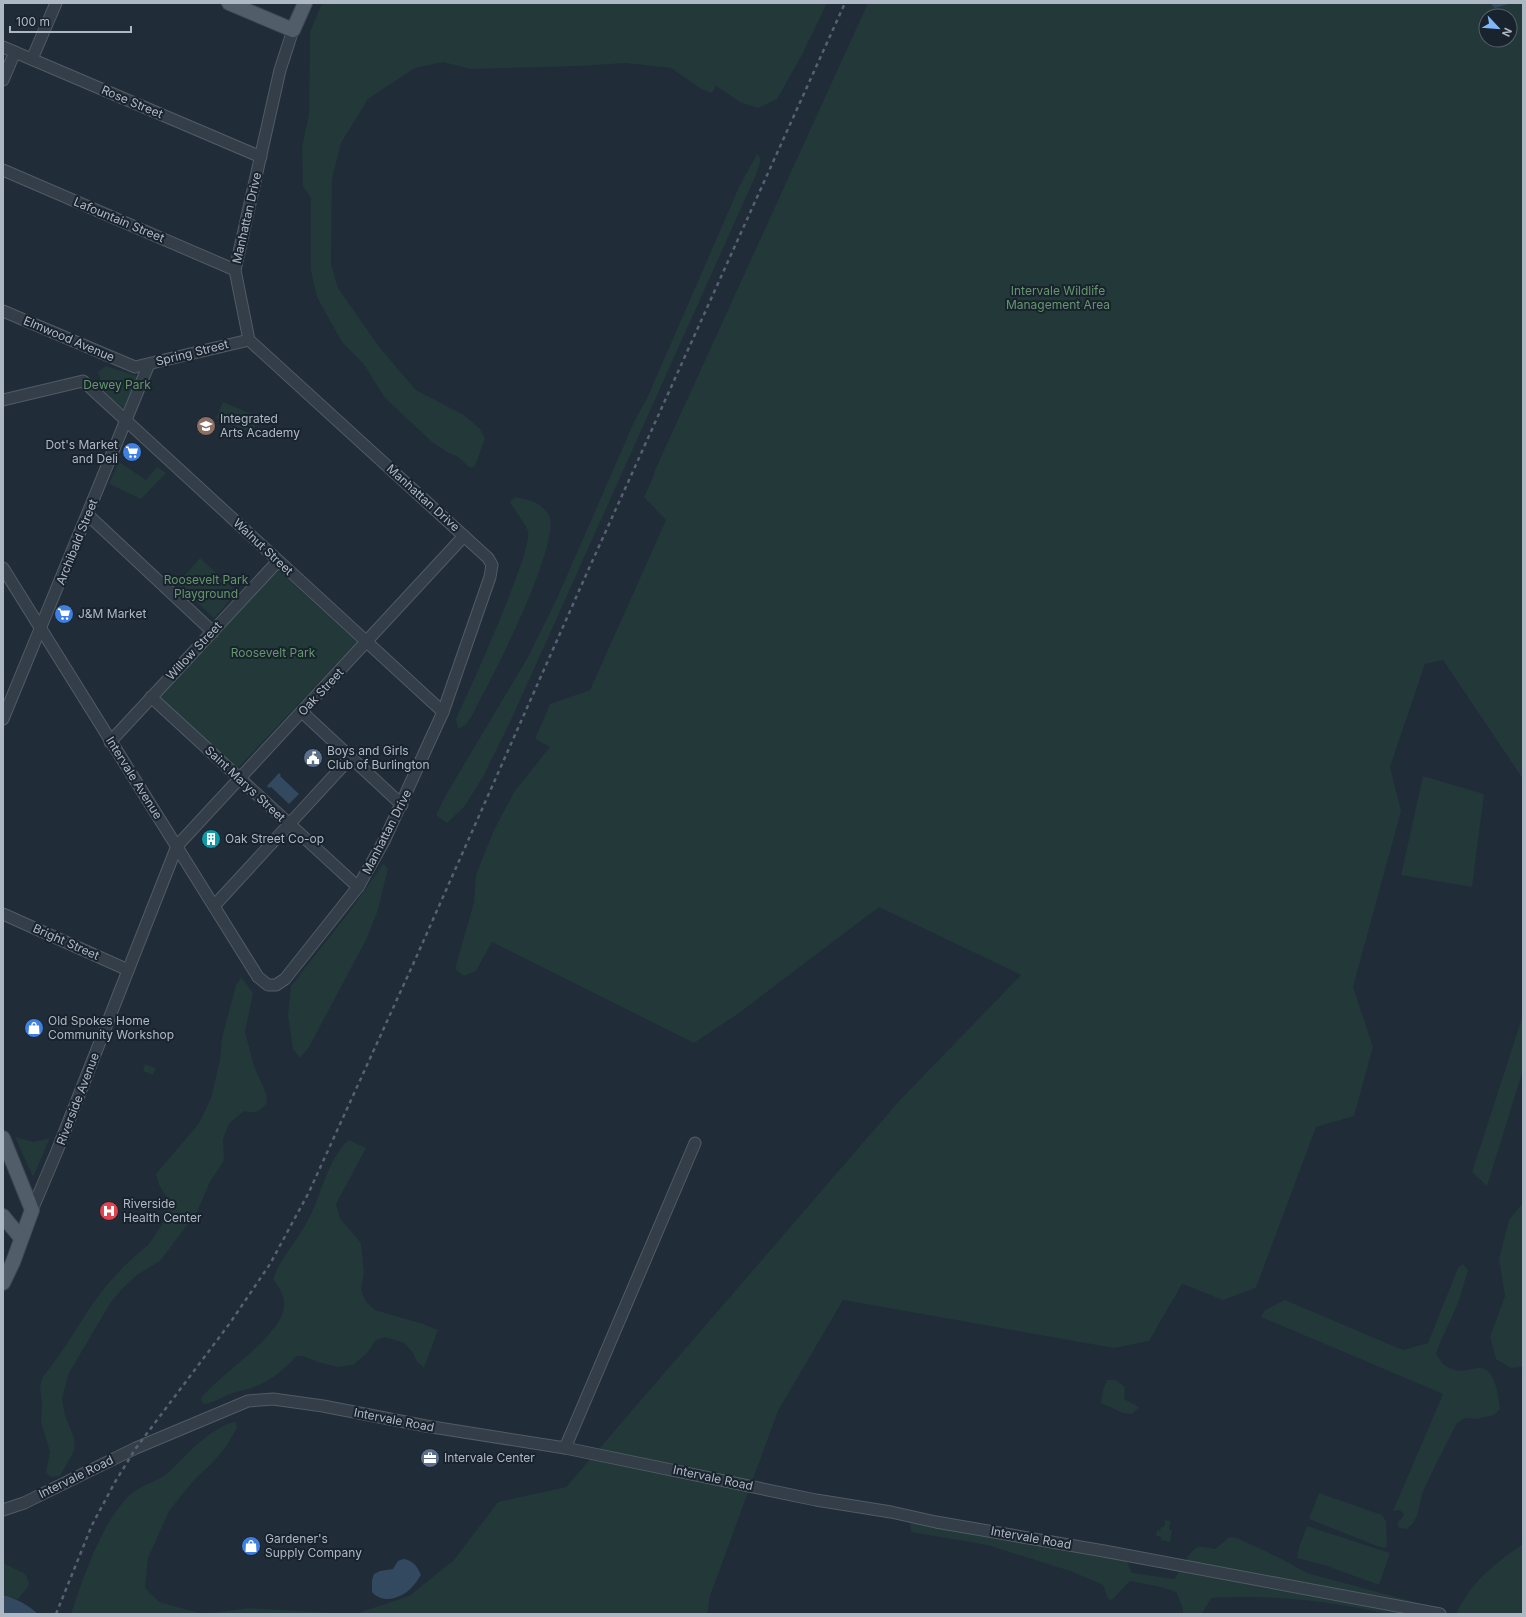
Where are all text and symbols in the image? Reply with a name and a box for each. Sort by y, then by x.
scale bar [10,8,131,34]
north arrow [1478,8,1518,48]
text: 100 m [16,14,50,29]
text: N [1499,26,1515,39]
street label: Rose Street [99,82,165,121]
street label: Manhattan Drive [229,171,264,265]
street label: Lafountain Street [72,194,167,245]
park label: Intervale Wildlife Management Area [1006,283,1110,312]
street label: Elmwood Avenue [21,313,117,364]
street label: Spring Street [154,336,230,369]
park label: Dewey Park [83,377,151,392]
place label: Integrated Arts Academy [220,411,300,440]
school or university icon: Integrated Arts Academy [195,415,217,437]
place label: Dot's Market and Deli [45,437,118,466]
supermarket icon: Dot's Market and Deli [121,441,143,463]
street label: Manhattan Drive [384,461,463,534]
street label: Archibald Street [53,497,101,587]
street label: Walnut Street [230,515,296,578]
park label: Roosevelt Park Playground [164,572,249,601]
supermarket icon: J&M Market [53,603,75,625]
place label: J&M Market [78,606,146,621]
street label: Willow Street [163,618,225,683]
park label: Roosevelt Park [231,645,316,660]
street label: Oak Street [295,665,347,719]
street label: Intervale Avenue [103,734,166,822]
street label: Saint Marys Street [202,743,289,825]
place label: Boys and Girls Club of Burlington [327,743,430,772]
public building icon: Boys and Girls Club of Burlington [302,747,324,769]
street label: Manhattan Drive [359,787,414,877]
building icon: Oak Street Co-op [200,828,222,850]
place label: Oak Street Co-op [225,831,324,846]
street label: Bright Street [31,920,102,963]
place label: Old Spokes Home Community Workshop [48,1013,174,1042]
shop icon: Old Spokes Home Community Workshop [23,1017,45,1039]
street label: Riverside Avenue [53,1050,102,1147]
place label: Riverside Health Center [123,1196,202,1225]
hospital icon: Riverside Health Center [98,1200,120,1222]
street label: Intervale Road [353,1404,436,1435]
office icon: Intervale Center [419,1447,441,1469]
place label: Intervale Center [444,1450,535,1465]
street label: Intervale Road [36,1452,116,1501]
street label: Intervale Road [672,1462,755,1493]
street label: Intervale Road [990,1523,1073,1552]
place label: Gardener's Supply Company [265,1531,362,1560]
shop icon: Gardener's Supply Company [240,1535,262,1557]

